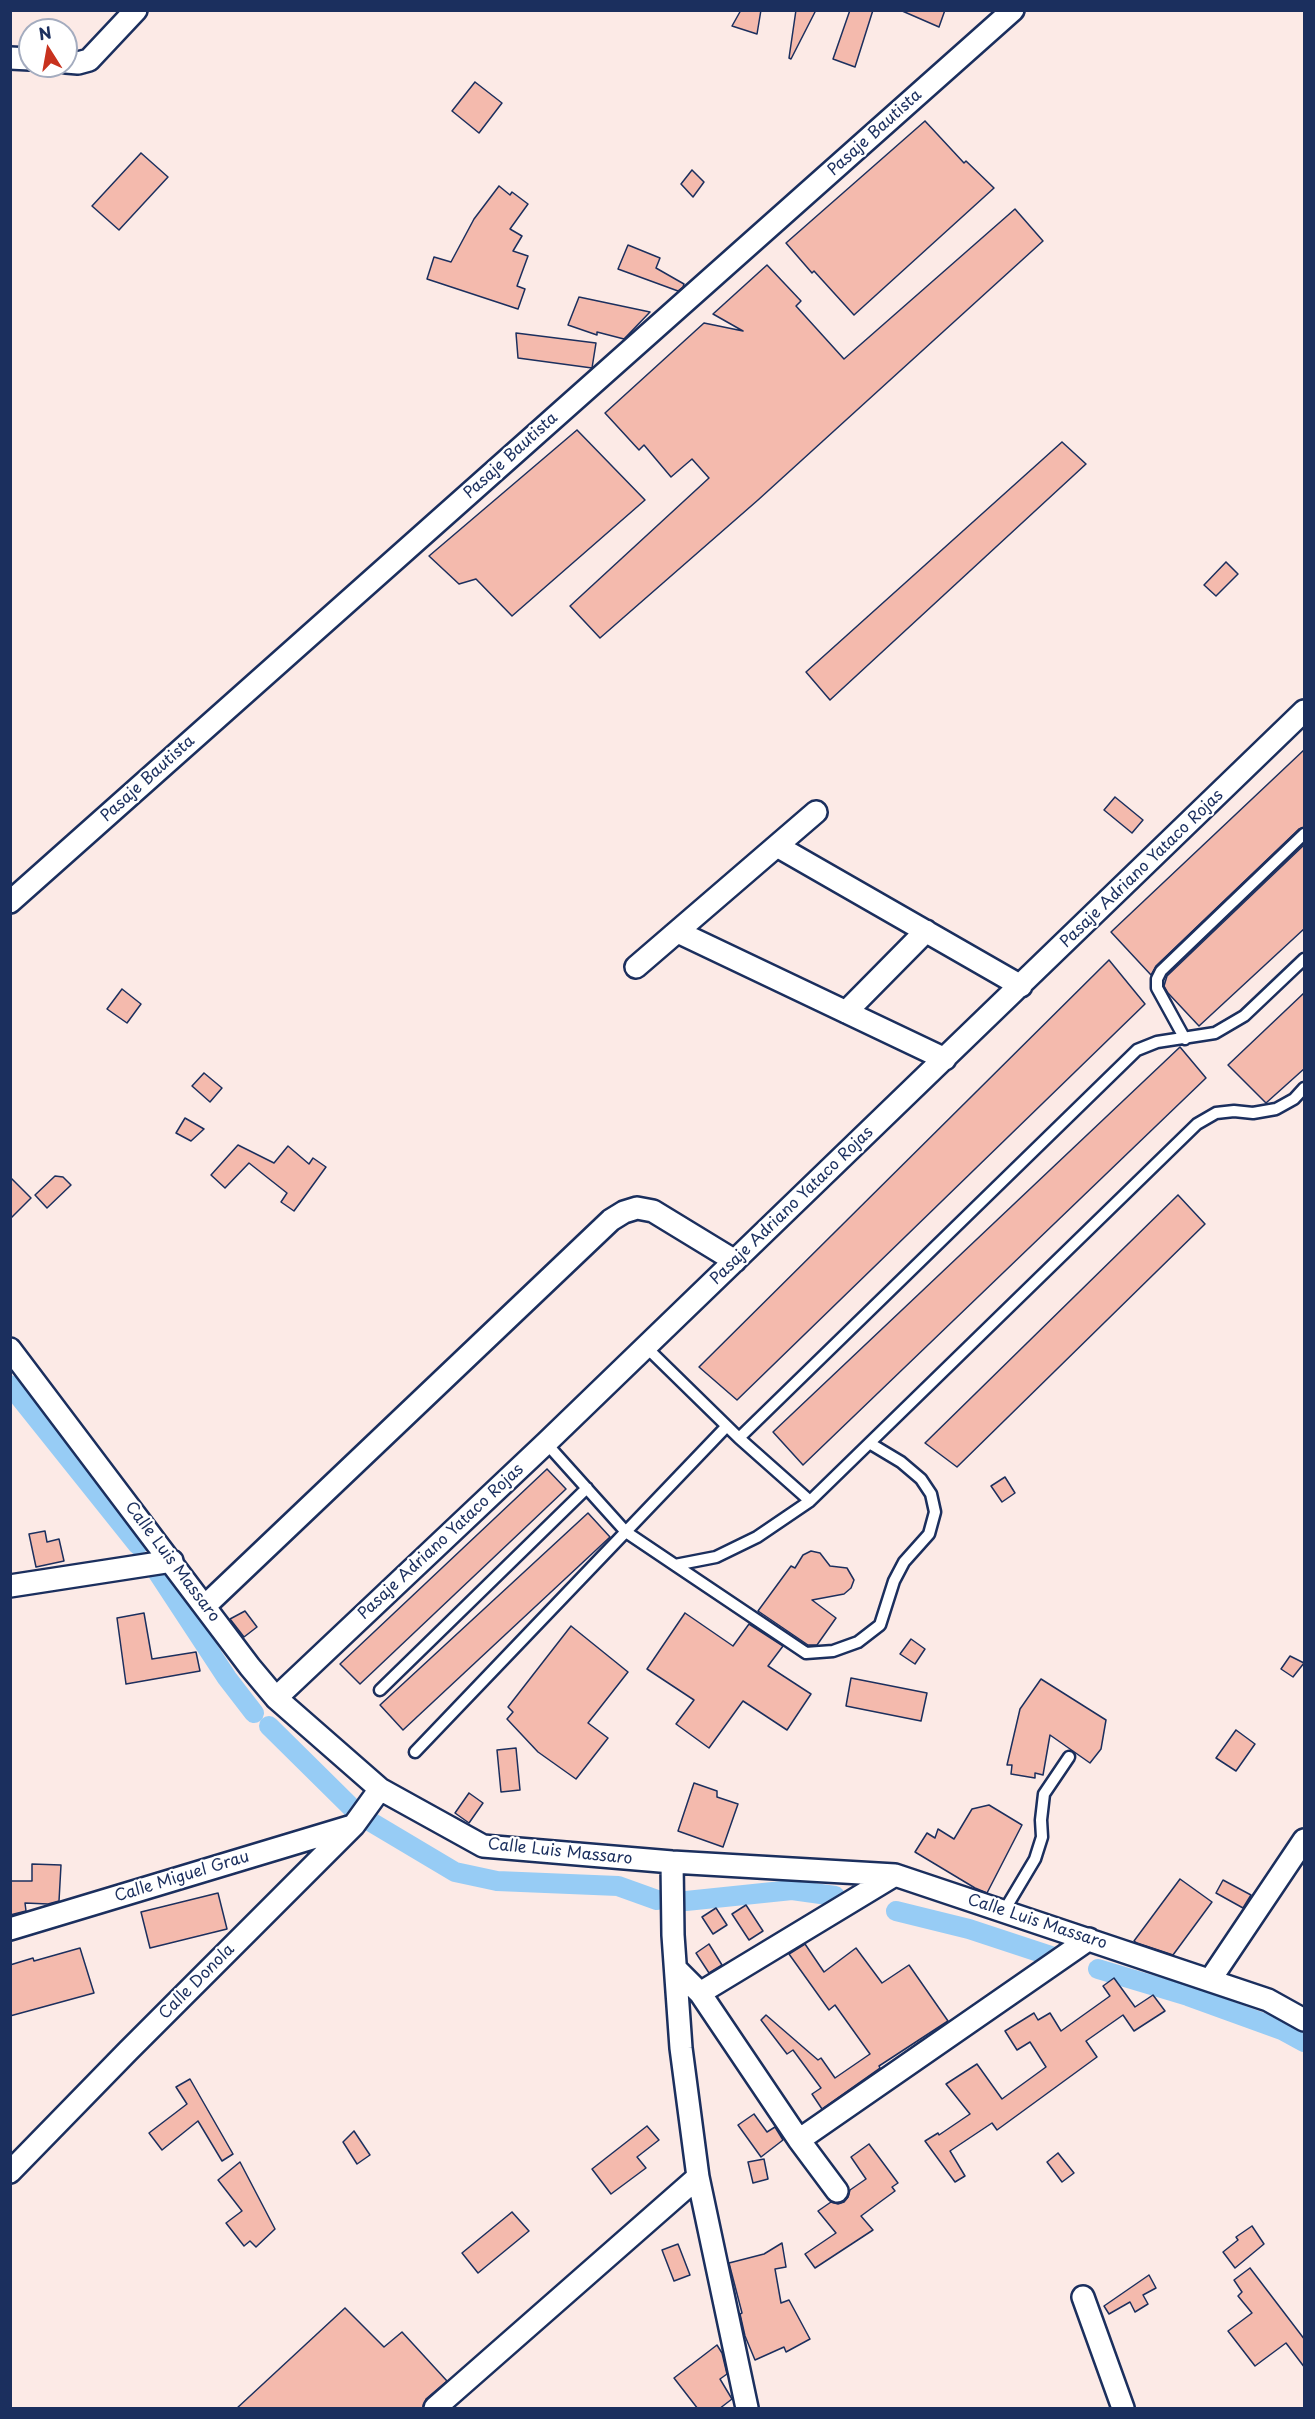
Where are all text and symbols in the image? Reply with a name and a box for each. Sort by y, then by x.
north arrow [18,18,78,78]
text: N [36,19,53,45]
street label: Pasaje Bautista [824,86,926,180]
street label: Pasaje Bautista [460,409,562,503]
street label: Pasaje Bautista [97,732,199,826]
street label: Pasaje Adriano Yataco Rojas [1057,786,1227,952]
street label: Pasaje Adriano Yataco Rojas [707,1123,877,1289]
street label: Pasaje Adriano Yataco Rojas [354,1460,528,1624]
street label: Calle Luis Massaro [121,1498,223,1626]
street label: Calle Luis Massaro [487,1835,633,1869]
street label: Calle Miguel Grau [112,1847,252,1907]
street label: Calle Luis Massaro [965,1890,1109,1954]
street label: Calle Donola [155,1940,239,2024]

